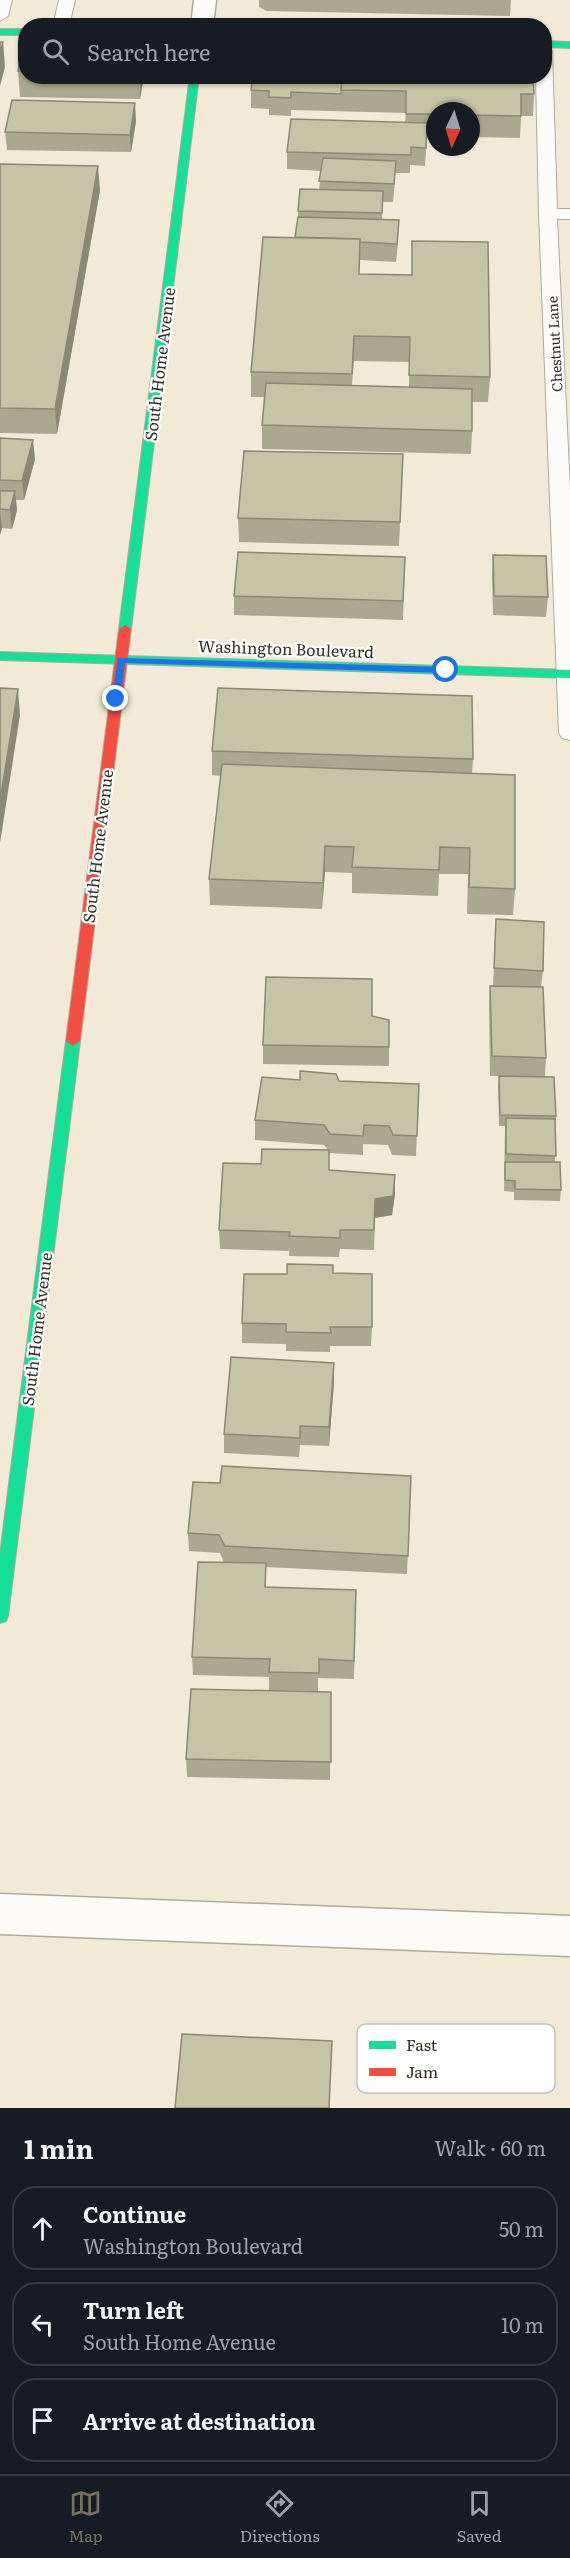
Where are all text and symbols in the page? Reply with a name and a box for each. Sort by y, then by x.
search box [18,18,552,84]
icon: search [39,35,72,68]
text: Search here [87,35,210,68]
north arrow [426,102,480,156]
street label: South Home Avenue [138,286,180,442]
street label: Chestnut Lane [541,296,567,392]
street label: Washington Boulevard [198,633,375,663]
route start [432,656,458,682]
route end [102,685,128,711]
street label: South Home Avenue [76,768,118,924]
street label: South Home Avenue [15,1251,57,1407]
legend [357,2024,555,2093]
text: Fast [406,2032,438,2056]
text: Jam [406,2059,439,2083]
text: 1 min [24,2128,93,2167]
text: Walk · 60 m [434,2132,546,2162]
text: Continue [83,2197,186,2230]
icon: ahead [26,2212,59,2245]
text: 50 m [499,2213,544,2243]
text: Washington Boulevard [83,2230,303,2260]
text: Turn left [83,2293,184,2326]
icon: left [26,2308,59,2341]
text: 10 m [501,2309,544,2339]
text: South Home Avenue [83,2326,276,2356]
icon: arrive [26,2404,59,2437]
text: Arrive at destination [83,2404,316,2437]
tab: Map [69,2487,103,2547]
tab: Directions [240,2487,320,2547]
tab: Saved [457,2487,501,2547]

